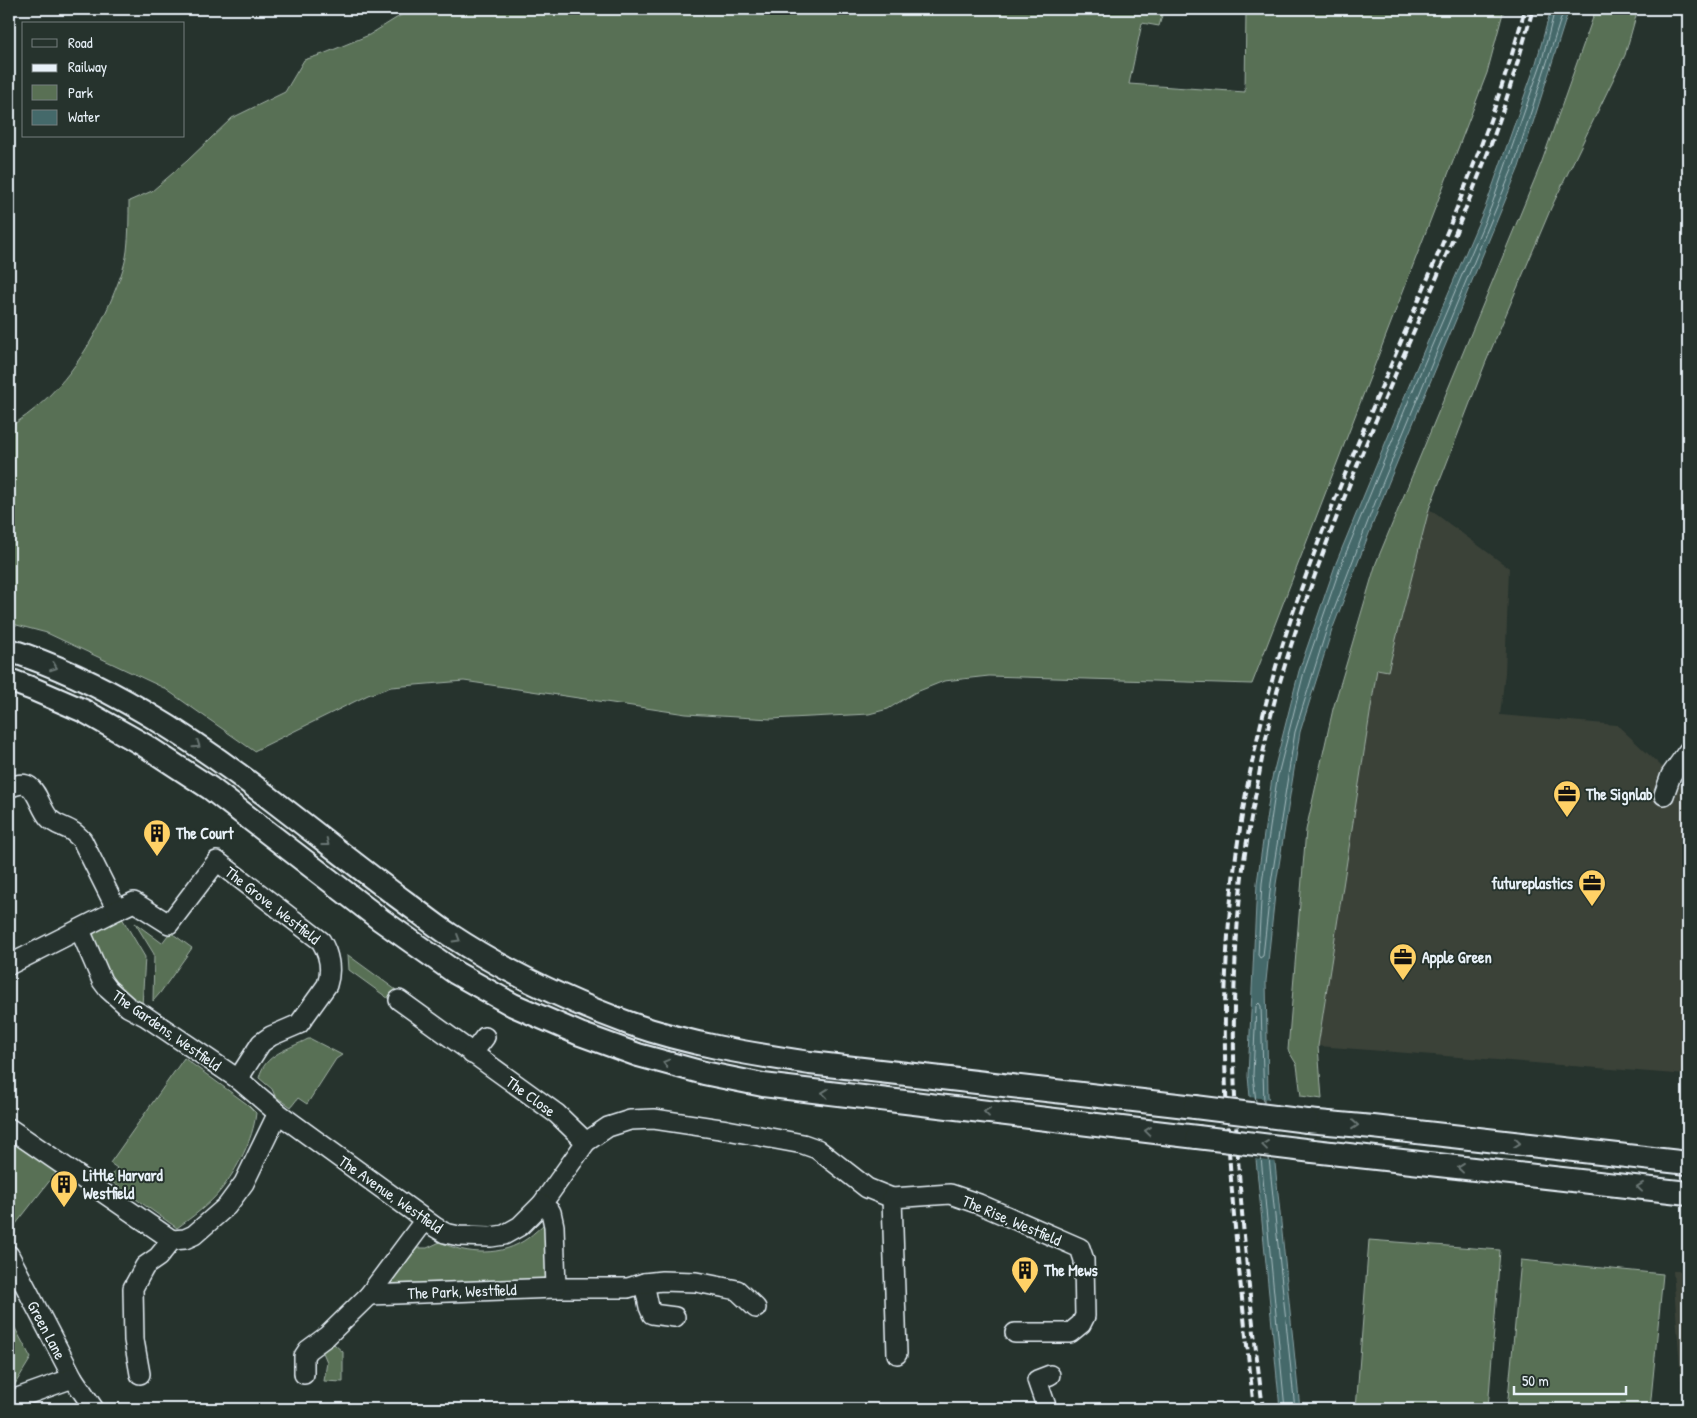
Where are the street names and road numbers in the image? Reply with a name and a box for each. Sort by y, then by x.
street label: The Grove, Westfield [221,861,325,949]
street label: The Gardens, Westfield [108,984,226,1076]
street label: The Close [502,1071,561,1122]
street label: The Avenue, Westfield [334,1150,448,1238]
street label: The Rise, Westfield [959,1189,1065,1251]
street label: The Park, Westfield [407,1278,517,1304]
street label: Green Lane [22,1297,72,1364]

